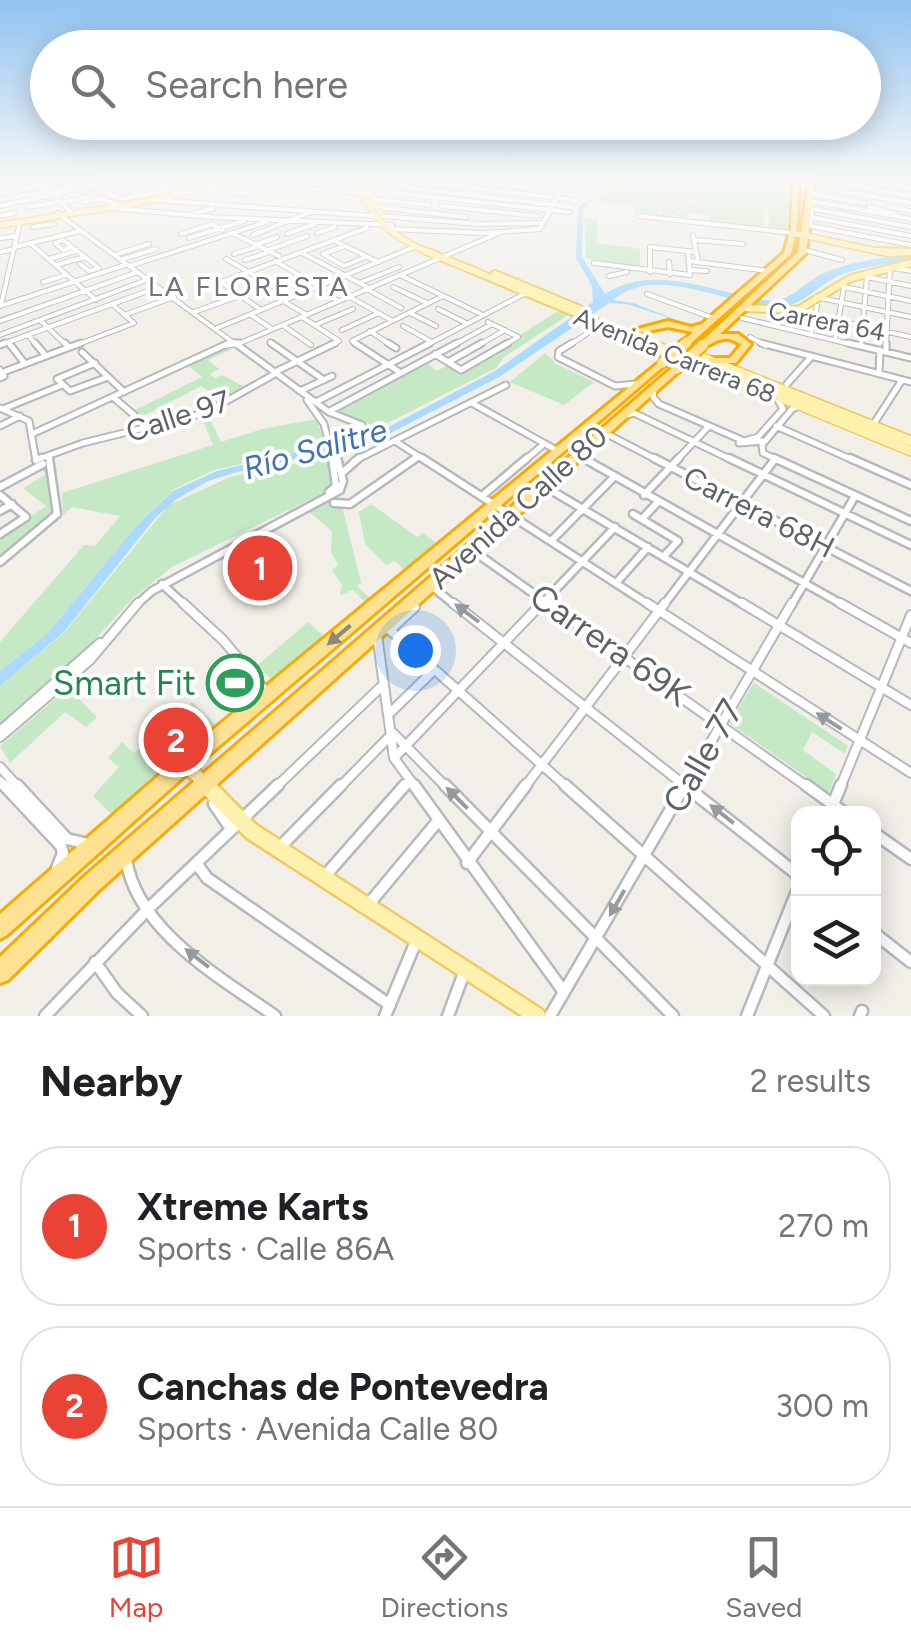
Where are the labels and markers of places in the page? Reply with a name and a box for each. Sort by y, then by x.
pin: 1 [228,530,292,606]
sports icon: Smart Fit [205,653,265,713]
place label: Smart Fit [53,662,196,704]
pin: 2 [144,702,208,778]

